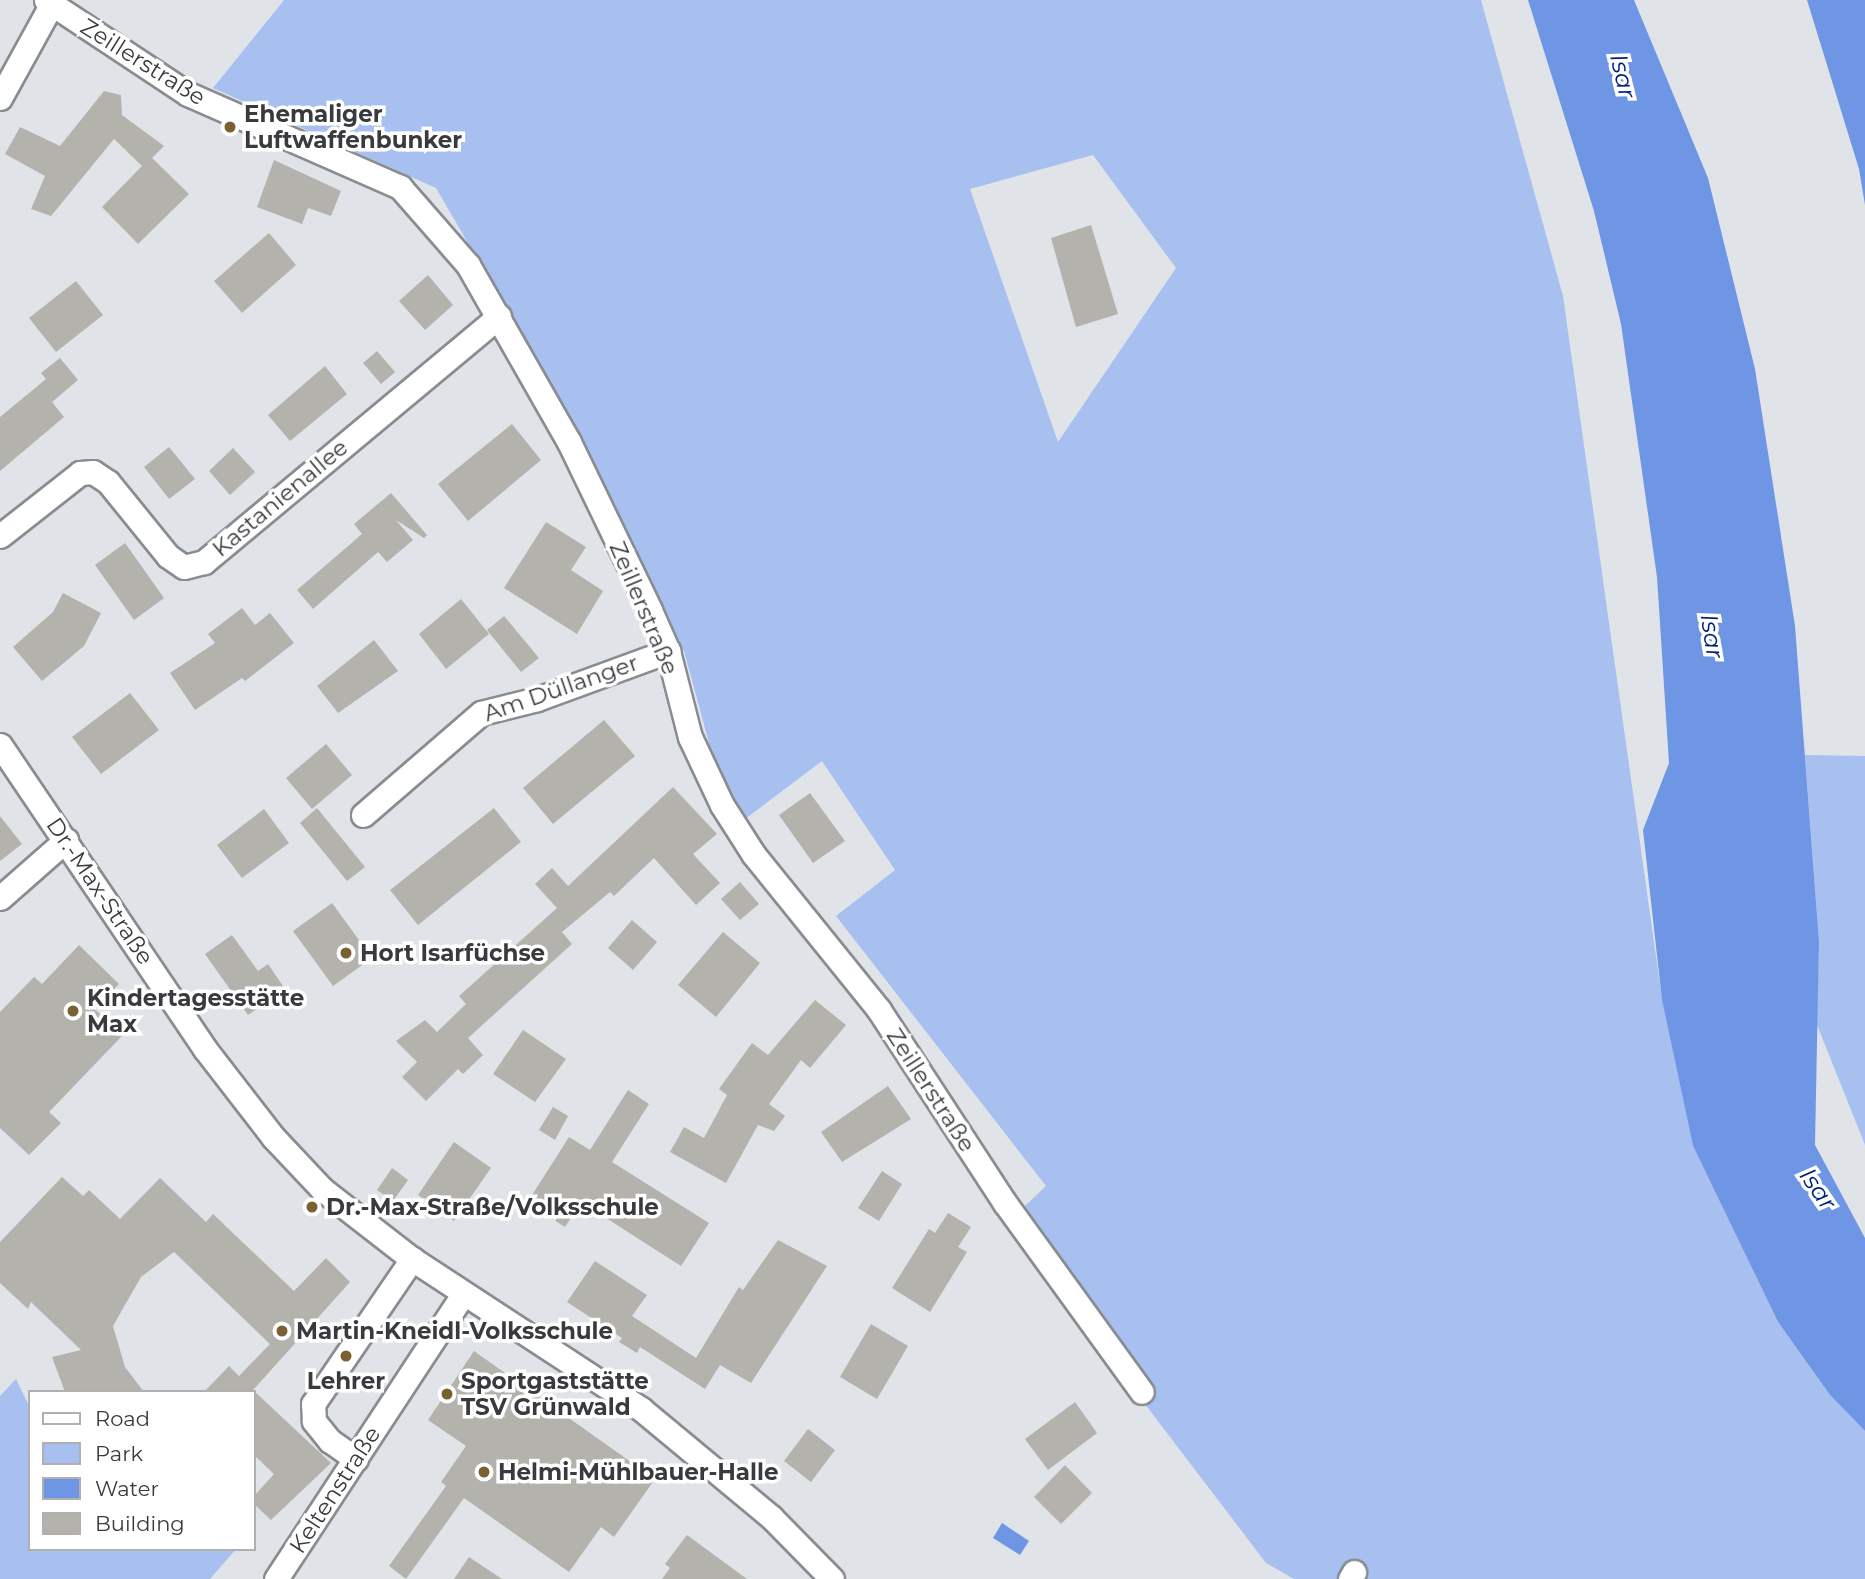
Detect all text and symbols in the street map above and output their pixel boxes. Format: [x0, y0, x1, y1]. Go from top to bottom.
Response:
street label: Zeillerstraße [76, 13, 210, 111]
water label: Isar [1604, 51, 1642, 101]
place label: Ehemaliger Luftwaffenbunker [244, 100, 462, 154]
marker: Ehemaliger Luftwaffenbunker [222, 119, 238, 135]
street label: Kastanienallee [207, 433, 353, 563]
street label: Zeillerstraße [604, 537, 684, 679]
water label: Isar [1694, 612, 1730, 660]
street label: Am Düllanger [480, 649, 642, 727]
street label: Dr.-Max-Straße [41, 812, 159, 970]
place label: Hort Isarfüchse [360, 939, 545, 967]
marker: Hort Isarfüchse [338, 945, 354, 961]
place label: Kindertagesstätte Max [87, 984, 304, 1038]
marker: Kindertagesstätte Max [65, 1003, 81, 1019]
street label: Zeillerstraße [881, 1023, 981, 1157]
water label: Isar [1793, 1162, 1843, 1216]
place label: Dr.-Max-Straße/Volksschule [326, 1193, 659, 1221]
marker: Dr.-Max-Straße/Volksschule [304, 1199, 320, 1215]
place label: Martin-Kneidl-Volksschule [296, 1317, 613, 1345]
marker: Martin-Kneidl-Volksschule [274, 1323, 290, 1339]
marker: Lehrer [338, 1348, 354, 1364]
place label: Lehrer [307, 1367, 385, 1395]
place label: Sportgaststätte TSV Grünwald [461, 1367, 649, 1421]
marker: Sportgaststätte TSV Grünwald [439, 1386, 455, 1402]
legend [28, 1390, 256, 1551]
text: Road [95, 1406, 150, 1431]
street label: Keltenstraße [284, 1421, 386, 1559]
text: Park [95, 1441, 143, 1466]
place label: Helmi-Mühlbauer-Halle [498, 1458, 778, 1486]
marker: Helmi-Mühlbauer-Halle [476, 1464, 492, 1480]
text: Water [95, 1476, 159, 1501]
text: Building [95, 1511, 185, 1536]

